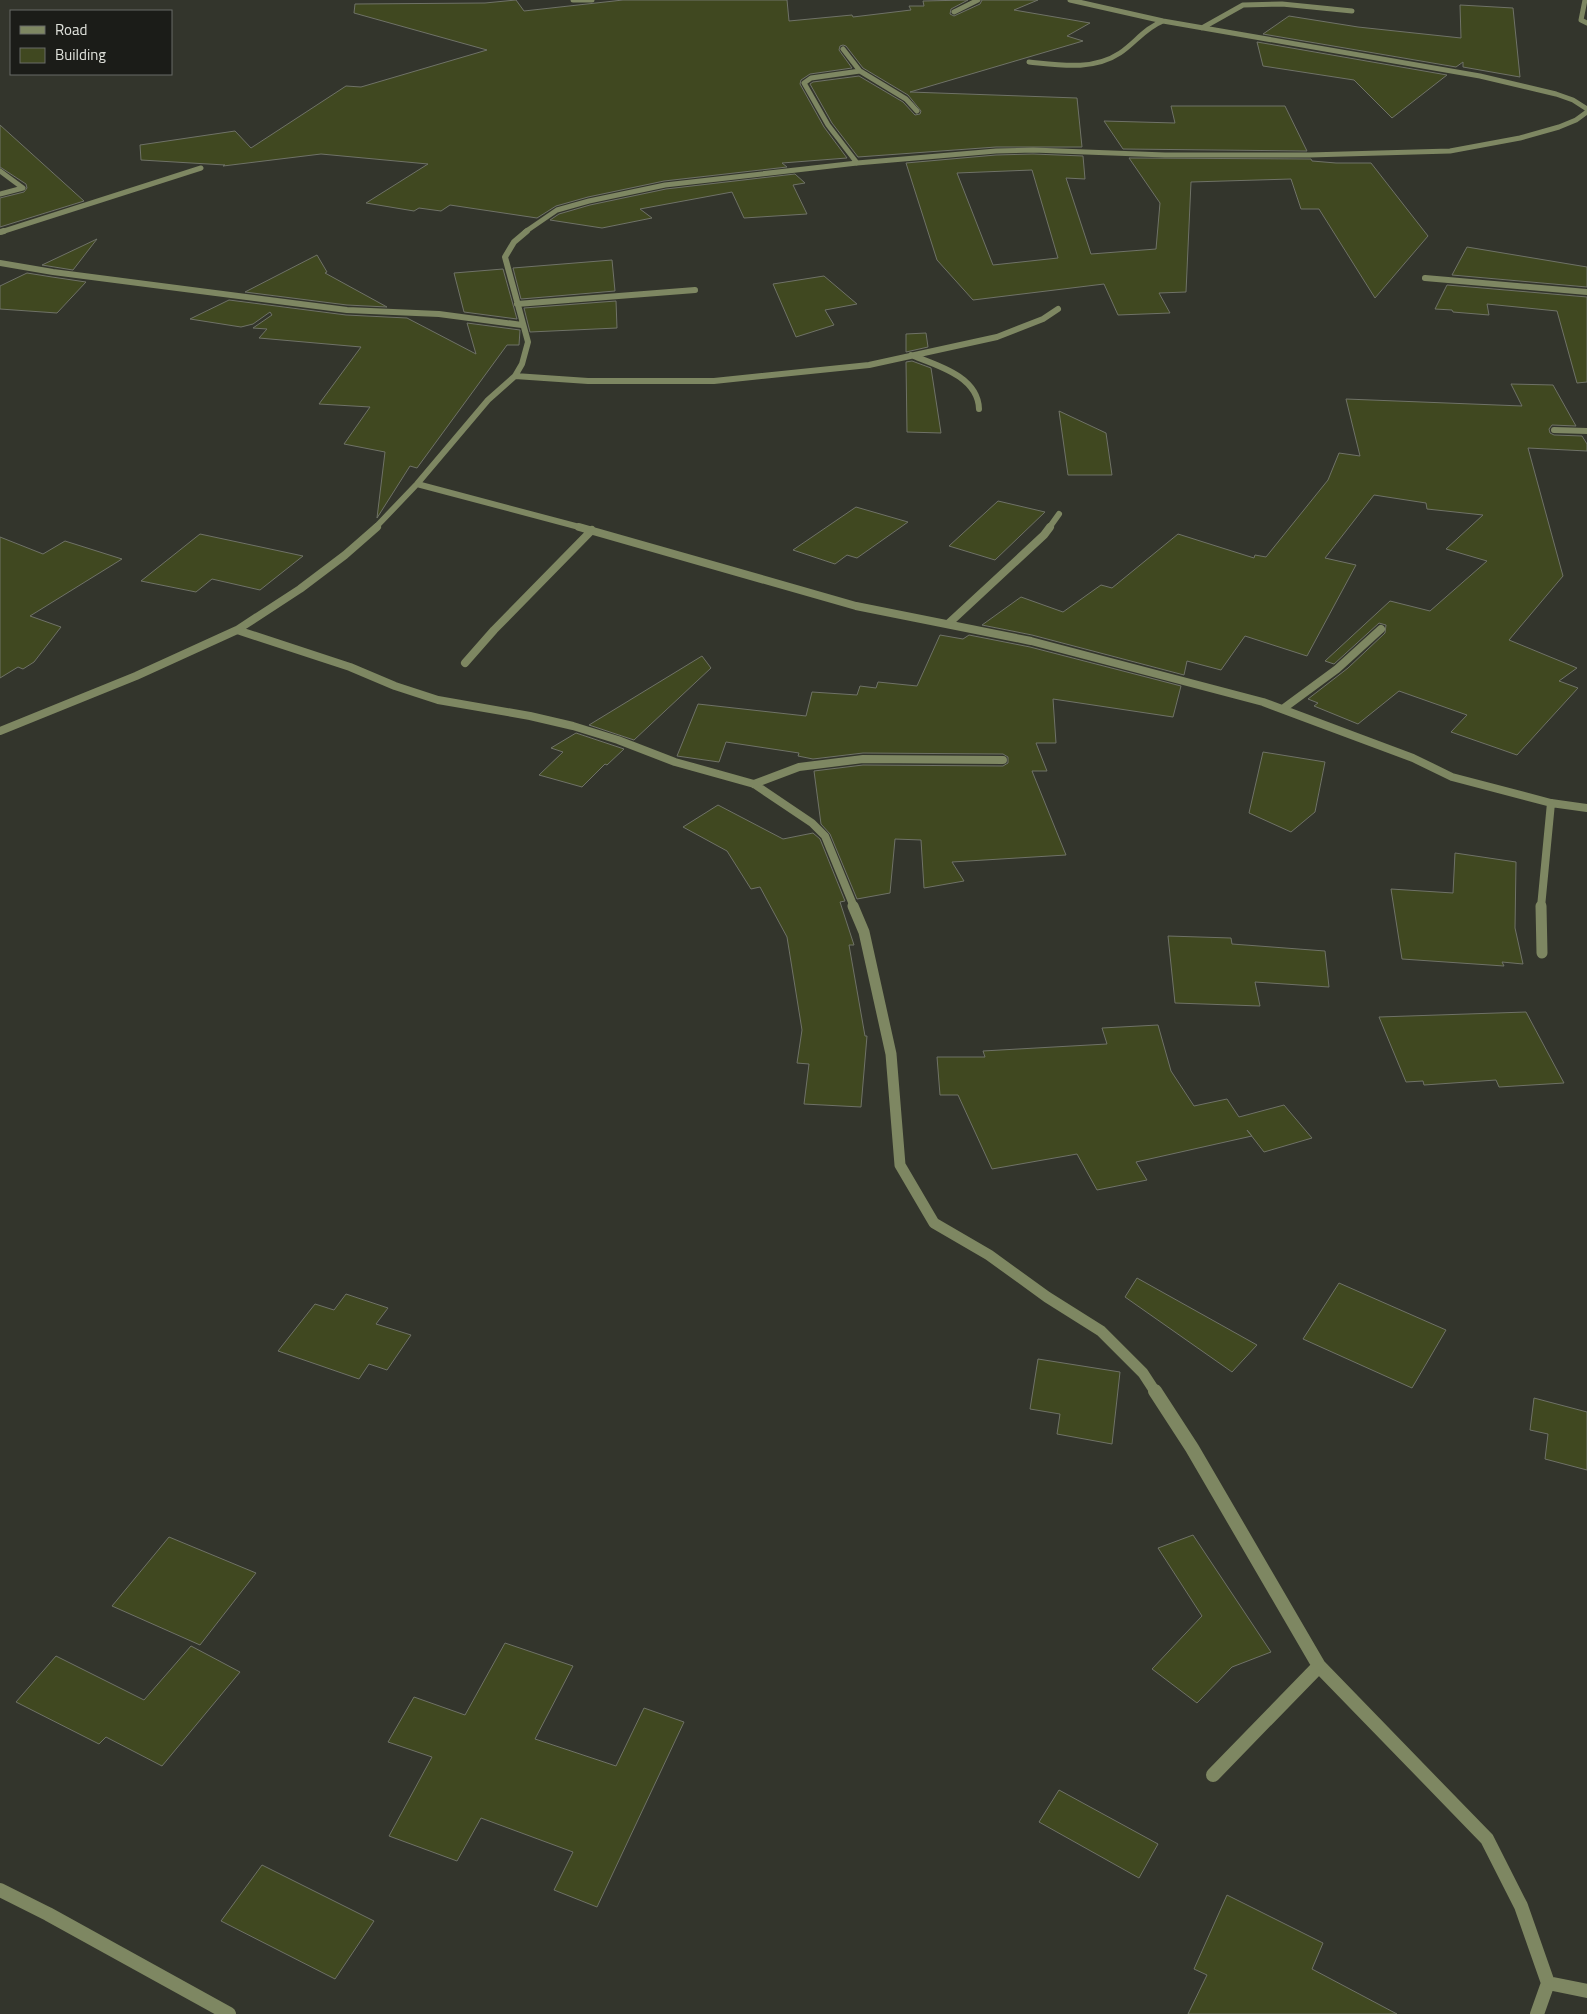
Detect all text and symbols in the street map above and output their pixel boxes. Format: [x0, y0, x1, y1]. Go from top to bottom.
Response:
legend [10, 10, 172, 75]
text: Road [55, 18, 87, 41]
text: Building [55, 43, 106, 66]

